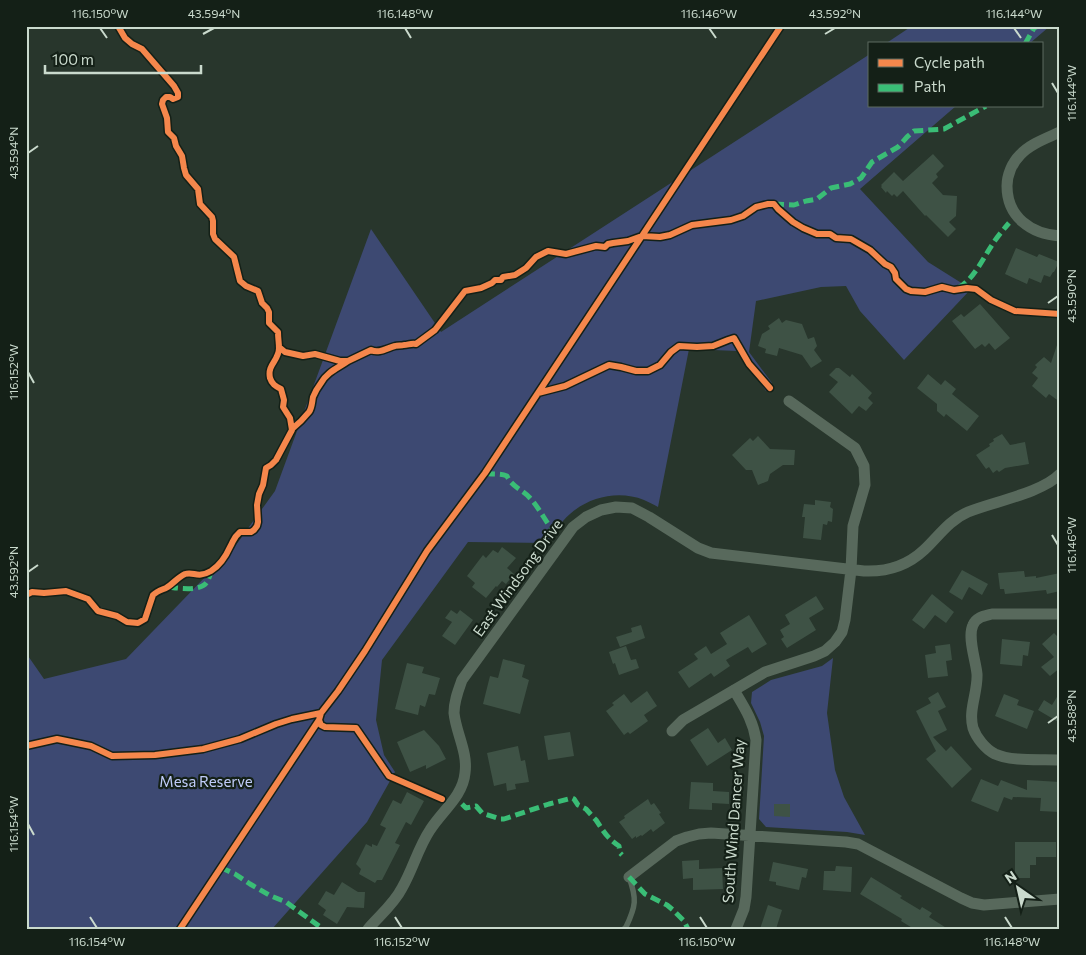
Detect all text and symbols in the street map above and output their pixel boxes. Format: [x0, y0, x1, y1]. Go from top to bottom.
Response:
text: 116.150°W [72, 6, 128, 20]
text: 43.594°N [188, 6, 240, 20]
text: 116.148°W [377, 6, 433, 20]
text: 116.146°W [681, 6, 737, 20]
text: 43.592°N [809, 6, 861, 20]
text: 116.144°W [986, 6, 1042, 20]
scale bar [45, 42, 201, 74]
legend [868, 42, 1044, 108]
text: 100 m [52, 50, 94, 68]
text: Cycle path [914, 53, 985, 71]
text: 116.144°W [1064, 65, 1078, 121]
text: Path [914, 77, 946, 95]
text: 43.594°N [6, 127, 20, 179]
text: 43.590°N [1064, 269, 1078, 323]
text: 116.152°W [6, 344, 20, 400]
street label: East Windsong Drive [469, 515, 566, 640]
text: 116.146°W [1064, 517, 1078, 573]
text: 43.592°N [6, 546, 20, 598]
text: 43.588°N [1064, 690, 1078, 742]
street label: South Wind Dancer Way [718, 738, 748, 904]
park label: Mesa Reserve [159, 772, 253, 790]
text: 116.154°W [6, 796, 20, 852]
north arrow [994, 862, 1044, 912]
text: N [1001, 867, 1020, 887]
text: 116.154°W [69, 934, 125, 948]
text: 116.152°W [374, 934, 430, 948]
text: 116.150°W [679, 934, 735, 948]
text: 116.148°W [984, 934, 1040, 948]

